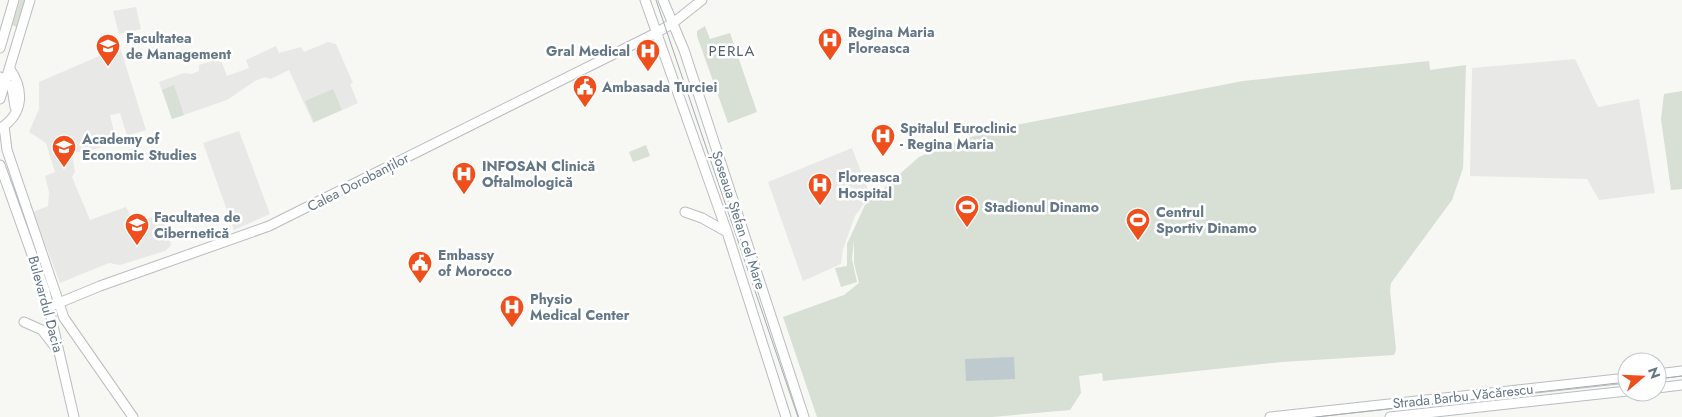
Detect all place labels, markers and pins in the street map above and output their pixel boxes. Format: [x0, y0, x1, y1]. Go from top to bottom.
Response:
place label: Regina Maria Floreasca [848, 22, 934, 58]
hospital icon: Regina Maria Floreasca [817, 27, 843, 61]
place label: Facultatea de Management [126, 28, 232, 64]
school or university icon: Facultatea de Management [95, 33, 121, 67]
hospital icon: Gral Medical [635, 38, 661, 72]
place label: Gral Medical [546, 41, 630, 61]
public building icon: Ambasada Turciei [572, 74, 598, 108]
place label: Ambasada Turciei [601, 77, 717, 97]
place label: Spitalul Euroclinic - Regina Maria [900, 118, 1017, 154]
hospital icon: Spitalul Euroclinic - Regina Maria [870, 123, 896, 157]
place label: Academy of Economic Studies [81, 129, 197, 165]
school or university icon: Academy of Economic Studies [51, 134, 77, 168]
place label: INFOSAN Clinică Oftalmologică [482, 156, 595, 192]
hospital icon: INFOSAN Clinică Oftalmologică [451, 161, 477, 195]
place label: Floreasca Hospital [838, 167, 900, 203]
hospital icon: Floreasca Hospital [807, 172, 833, 206]
sports icon: Stadionul Dinamo [954, 194, 980, 228]
place label: Stadionul Dinamo [984, 197, 1099, 217]
place label: Centrul Sportiv Dinamo [1156, 202, 1257, 238]
place label: Facultatea de Cibernetică [154, 207, 241, 243]
sports icon: Centrul Sportiv Dinamo [1125, 207, 1151, 241]
school or university icon: Facultatea de Cibernetică [124, 212, 150, 246]
place label: Embassy of Morocco [438, 245, 512, 281]
public building icon: Embassy of Morocco [407, 250, 433, 284]
place label: Physio Medical Center [530, 289, 630, 325]
hospital icon: Physio Medical Center [499, 294, 525, 328]

